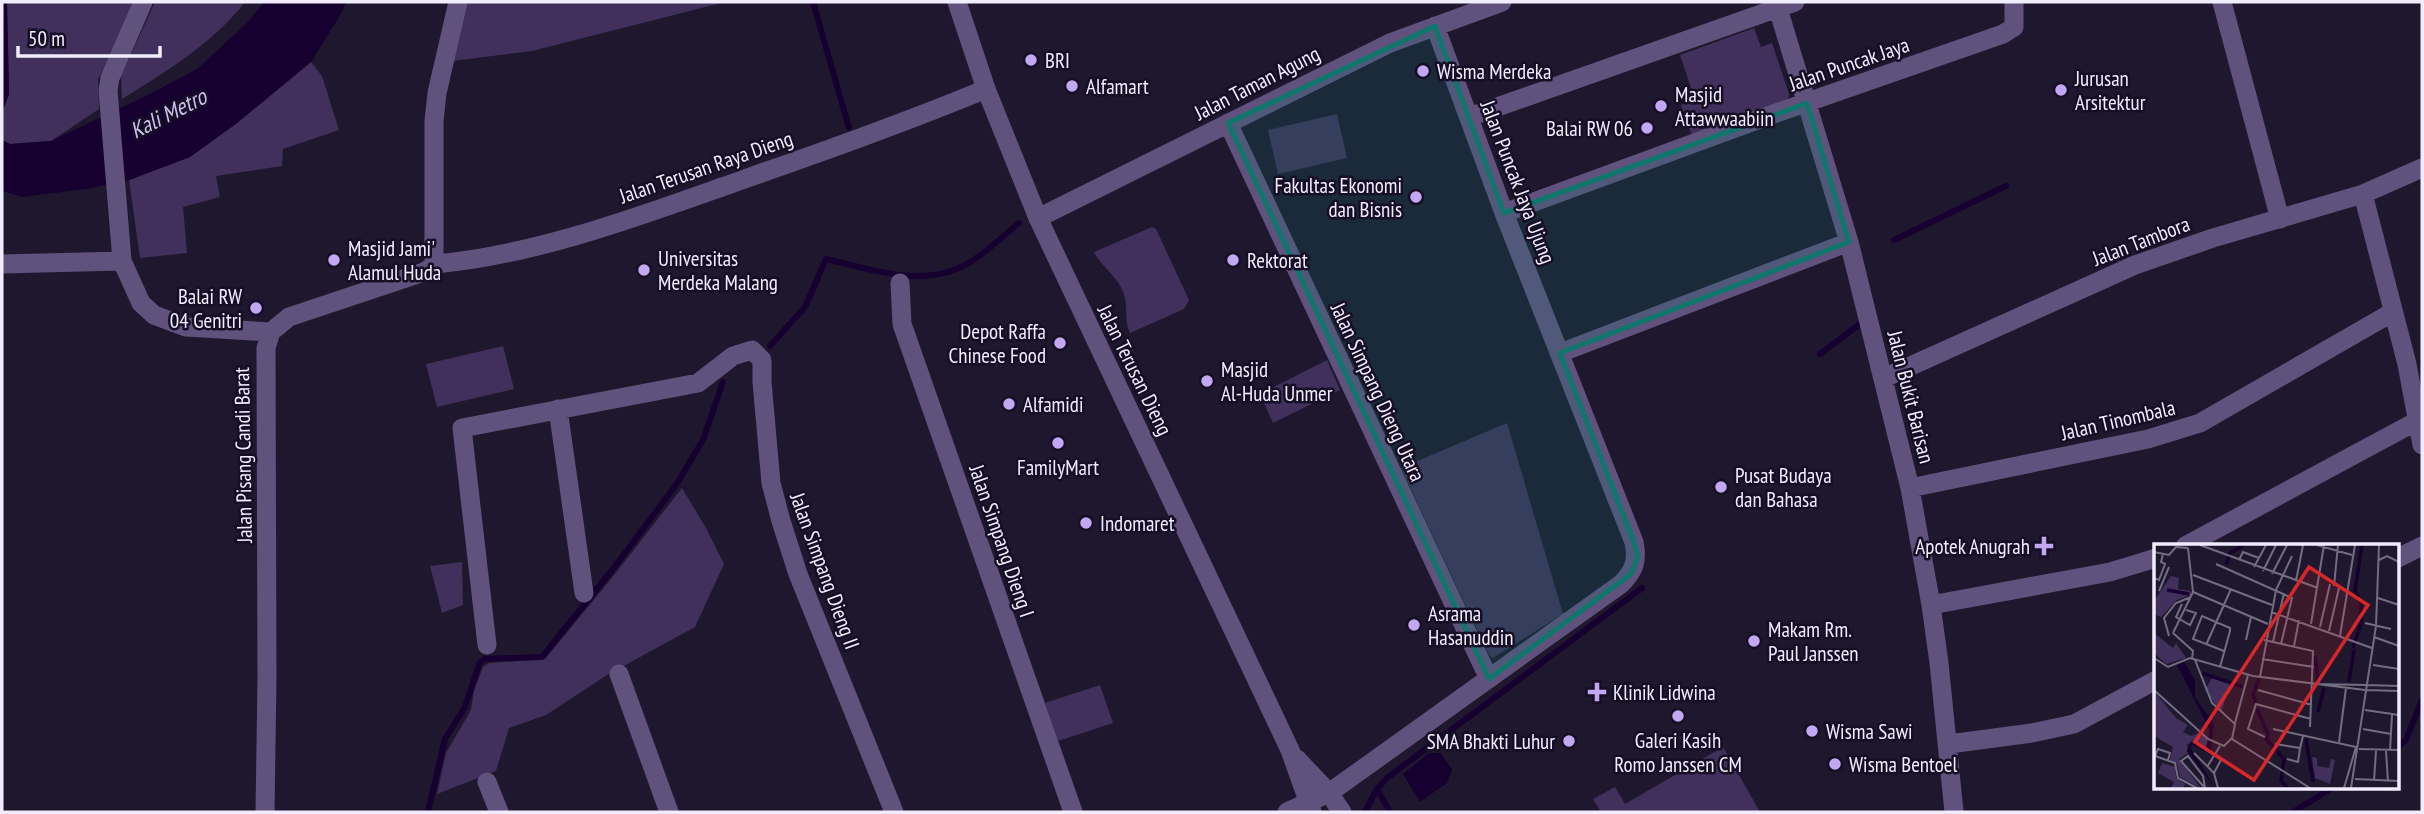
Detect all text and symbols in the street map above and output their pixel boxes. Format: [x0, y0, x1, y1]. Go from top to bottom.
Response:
scale bar [18, 14, 159, 58]
text: 50 m [28, 25, 65, 52]
street label: Jalan Puncak Jaya [1784, 31, 1913, 98]
street label: Jalan Taman Agung [1189, 40, 1324, 127]
place label: BRI [1045, 47, 1070, 74]
marker: BRI [1023, 52, 1039, 68]
place label: Wisma Merdeka [1437, 58, 1551, 85]
marker: Wisma Merdeka [1415, 63, 1431, 79]
place label: Jurusan Arsitektur [2074, 65, 2146, 116]
place label: Alfamart [1086, 73, 1149, 100]
marker: Alfamart [1064, 78, 1080, 94]
water label: Kali Metro [125, 81, 213, 145]
place label: Masjid Attawwaabiin [1675, 81, 1774, 132]
marker: Jurusan Arsitektur [2053, 82, 2069, 98]
street label: Jalan Puncak Jaya Ujung [1474, 96, 1562, 267]
marker: Masjid Attawwaabiin [1653, 98, 1669, 114]
place label: Balai RW 06 [1546, 115, 1633, 142]
marker: Balai RW 06 [1639, 120, 1655, 136]
street label: Jalan Terusan Raya Dieng [615, 125, 796, 210]
place label: Fakultas Ekonomi dan Bisnis [1275, 172, 1402, 223]
marker: Fakultas Ekonomi dan Bisnis [1408, 189, 1424, 205]
street label: Jalan Tambora [2088, 210, 2193, 272]
place label: Masjid Jami' Alamul Huda [348, 235, 441, 286]
place label: Universitas Merdeka Malang [658, 245, 778, 296]
place label: Rektorat [1247, 247, 1308, 274]
marker: Masjid Jami' Alamul Huda [326, 252, 342, 268]
marker: Rektorat [1225, 252, 1241, 268]
marker: Universitas Merdeka Malang [636, 262, 652, 278]
place label: Balai RW 04 Genitri [170, 283, 242, 334]
street label: Jalan Simpang Dieng Utara [1324, 297, 1431, 486]
street label: Jalan Terusan Dieng [1091, 299, 1178, 440]
marker: Balai RW 04 Genitri [248, 300, 264, 316]
place label: Depot Raffa Chinese Food [949, 318, 1046, 369]
street label: Jalan Bukit Barisan [1881, 327, 1941, 466]
marker: Depot Raffa Chinese Food [1052, 335, 1068, 351]
place label: Masjid Al-Huda Unmer [1221, 356, 1333, 407]
street label: Jalan Pisang Candi Barat [228, 367, 258, 544]
marker: Masjid Al-Huda Unmer [1199, 373, 1215, 389]
place label: Alfamidi [1023, 391, 1084, 418]
street label: Jalan Tinombala [2057, 394, 2178, 446]
marker: Alfamidi [1001, 396, 1017, 412]
marker: FamilyMart [1050, 435, 1066, 451]
place label: FamilyMart [1017, 454, 1099, 481]
street label: Jalan Simpang Dieng I [963, 460, 1041, 621]
place label: Pusat Budaya dan Bahasa [1735, 462, 1832, 513]
marker: Pusat Budaya dan Bahasa [1713, 479, 1729, 495]
street label: Jalan Simpang Dieng II [784, 488, 866, 653]
place label: Indomaret [1100, 510, 1175, 537]
marker: Indomaret [1078, 515, 1094, 531]
place label: Apotek Anugrah [1915, 533, 2030, 560]
marker: Apotek Anugrah [2036, 538, 2052, 554]
inset map [2154, 544, 2400, 790]
place label: Asrama Hasanuddin [1428, 600, 1513, 651]
place label: Makam Rm. Paul Janssen [1768, 616, 1859, 667]
marker: Asrama Hasanuddin [1406, 617, 1422, 633]
marker: Makam Rm. Paul Janssen [1746, 633, 1762, 649]
place label: Klinik Lidwina [1613, 679, 1716, 706]
marker: Klinik Lidwina [1587, 682, 1607, 702]
marker: Galeri Kasih Romo Janssen CM [1670, 708, 1686, 724]
place label: Wisma Sawi [1826, 718, 1913, 745]
marker: Wisma Sawi [1804, 723, 1820, 739]
place label: Galeri Kasih Romo Janssen CM [1614, 727, 1742, 778]
place label: SMA Bhakti Luhur [1427, 728, 1555, 755]
marker: SMA Bhakti Luhur [1561, 733, 1577, 749]
place label: Wisma Bentoel [1849, 751, 1957, 778]
marker: Wisma Bentoel [1827, 756, 1843, 772]

